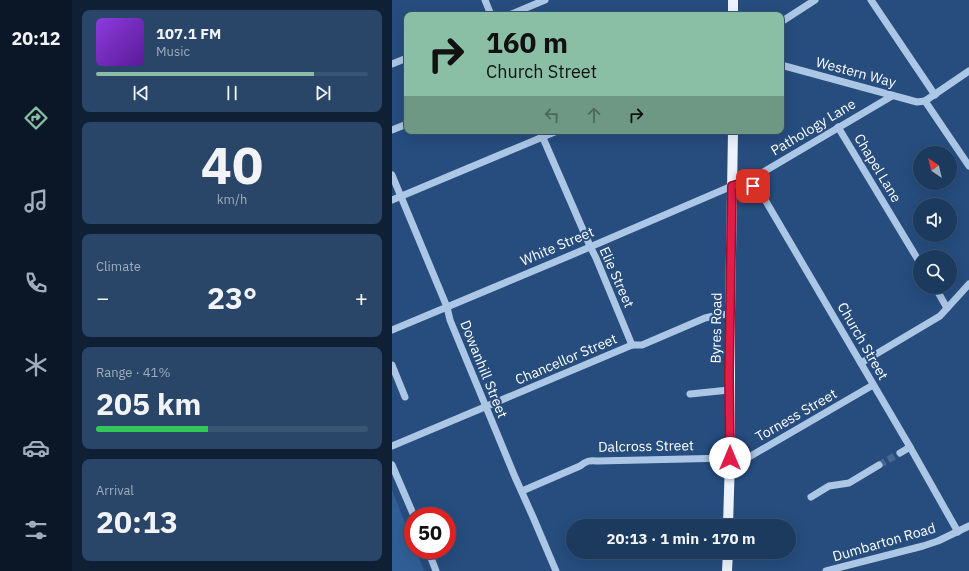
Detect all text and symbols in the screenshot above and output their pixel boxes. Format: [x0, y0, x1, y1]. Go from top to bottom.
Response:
text: 107.1 FM [156, 24, 221, 43]
text: 160 m [486, 24, 568, 61]
text: 20:12 [11, 27, 61, 50]
icon: right [420, 28, 472, 80]
text: Music [156, 43, 190, 60]
street label: Western Way [814, 53, 898, 91]
text: Church Street [486, 60, 597, 83]
icon: previous [130, 82, 152, 104]
icon: pause [221, 82, 243, 104]
icon: next [312, 82, 334, 104]
street label: Pathology Lane [767, 94, 859, 159]
icon: directions [22, 104, 50, 132]
icon: left [541, 104, 563, 126]
icon: ahead [583, 104, 605, 126]
icon: right [625, 104, 647, 126]
street label: Chapel Lane [850, 130, 906, 206]
text: 40 [201, 131, 263, 198]
north arrow [913, 146, 957, 190]
map controls [913, 146, 957, 294]
pin [736, 169, 770, 203]
icon: arrive [742, 175, 764, 197]
icon: music [22, 187, 50, 215]
text: km/h [217, 191, 247, 208]
button: sound [913, 198, 957, 242]
street label: White Street [517, 222, 597, 270]
street label: Elie Street [596, 244, 638, 310]
button: search [913, 250, 957, 294]
text: Climate [96, 258, 141, 275]
icon: phone [22, 269, 50, 297]
text: 23° [207, 278, 257, 317]
text: − [96, 283, 109, 312]
text: + [355, 283, 368, 312]
street label: Byres Road [706, 292, 726, 364]
street label: Church Street [834, 299, 892, 383]
street label: Dowanhill Street [456, 317, 512, 421]
street label: Chancellor Street [512, 329, 620, 389]
icon: climate [22, 351, 50, 379]
text: Range · 41% [96, 364, 170, 381]
text: 205 km [96, 384, 201, 423]
street label: Torness Street [752, 384, 840, 446]
icon: car [22, 434, 50, 462]
street label: Dalcross Street [598, 436, 694, 456]
position arrow [709, 437, 751, 479]
text: Arrival [96, 482, 134, 499]
text: 20:13 [96, 502, 178, 541]
speed limit sign: 50 [404, 507, 456, 559]
icon: filters [22, 516, 50, 544]
street label: Dumbarton Road [830, 519, 938, 565]
text: 20:13 · 1 min · 170 m [607, 529, 755, 548]

